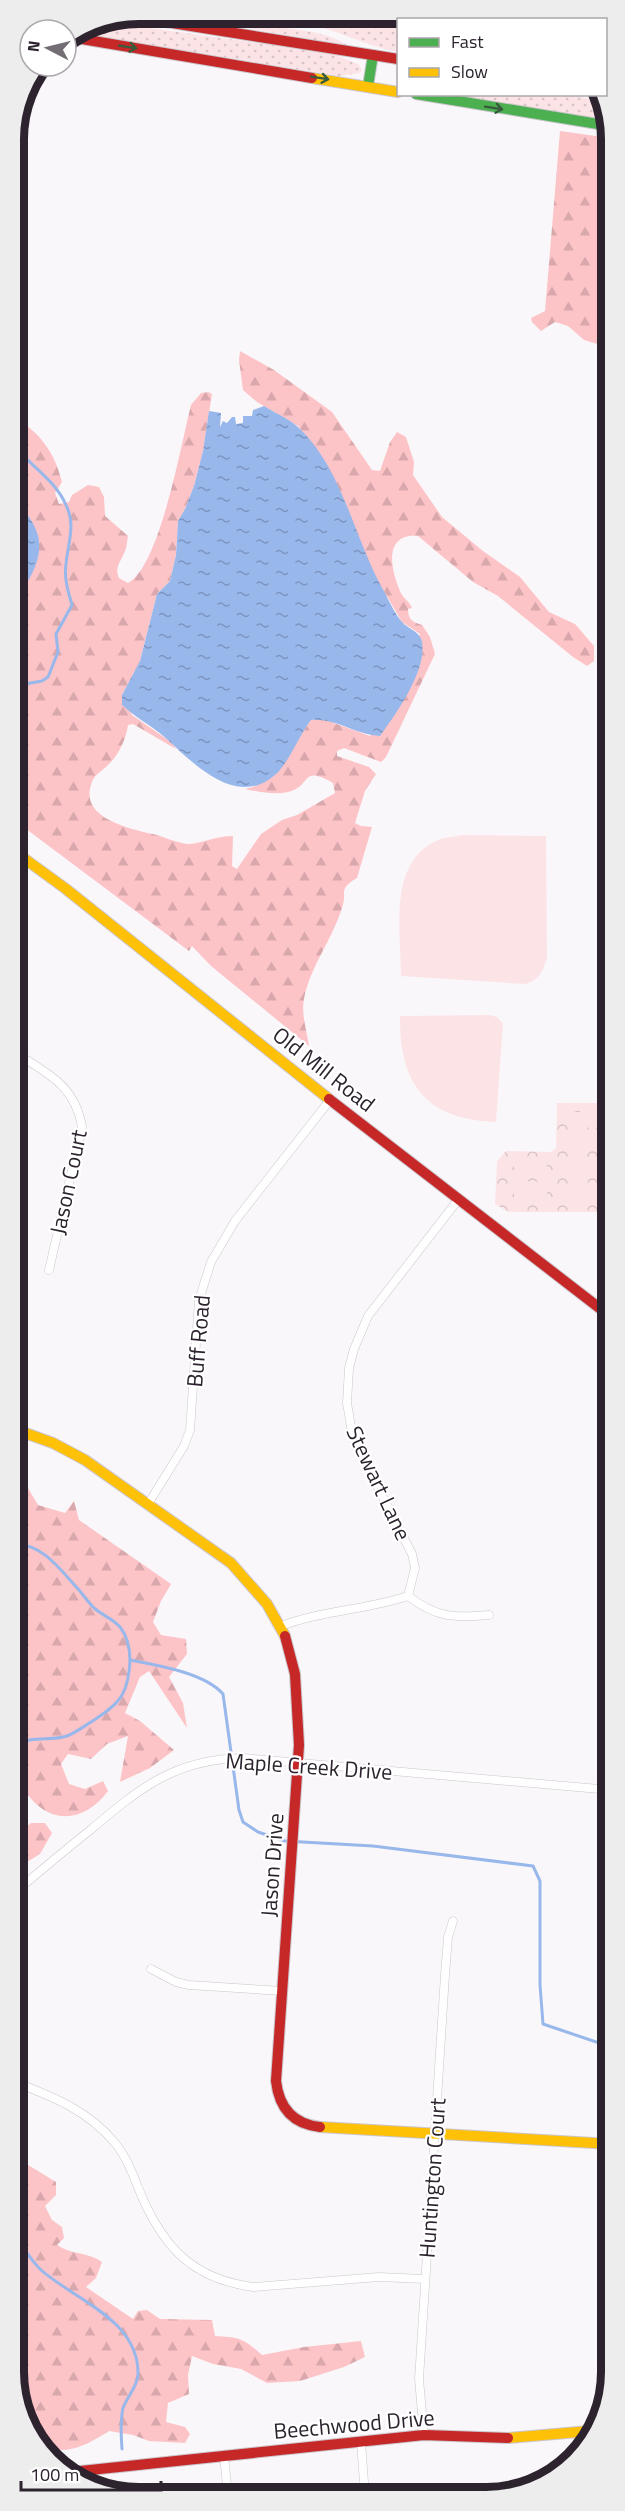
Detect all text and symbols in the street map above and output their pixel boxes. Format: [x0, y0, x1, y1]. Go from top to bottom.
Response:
north arrow [18, 18, 78, 78]
legend [397, 18, 607, 96]
text: Fast [451, 28, 484, 55]
text: N [21, 39, 46, 53]
one-way arrow [117, 41, 137, 52]
text: Slow [451, 58, 488, 85]
one-way arrow [310, 73, 330, 84]
one-way arrow [484, 102, 503, 113]
street label: Old Mill Road [265, 1018, 383, 1120]
street label: Jason Court [40, 1126, 96, 1238]
street label: Buff Road [177, 1294, 219, 1388]
street label: Stewart Lane [338, 1420, 420, 1546]
street label: Maple Creek Drive [224, 1743, 394, 1789]
street label: Jason Drive [251, 1812, 293, 1918]
street label: Huntington Court [409, 2097, 455, 2259]
street label: Beechwood Drive [272, 2400, 436, 2448]
scale bar [21, 2454, 160, 2492]
text: 100 m [30, 2461, 79, 2488]

